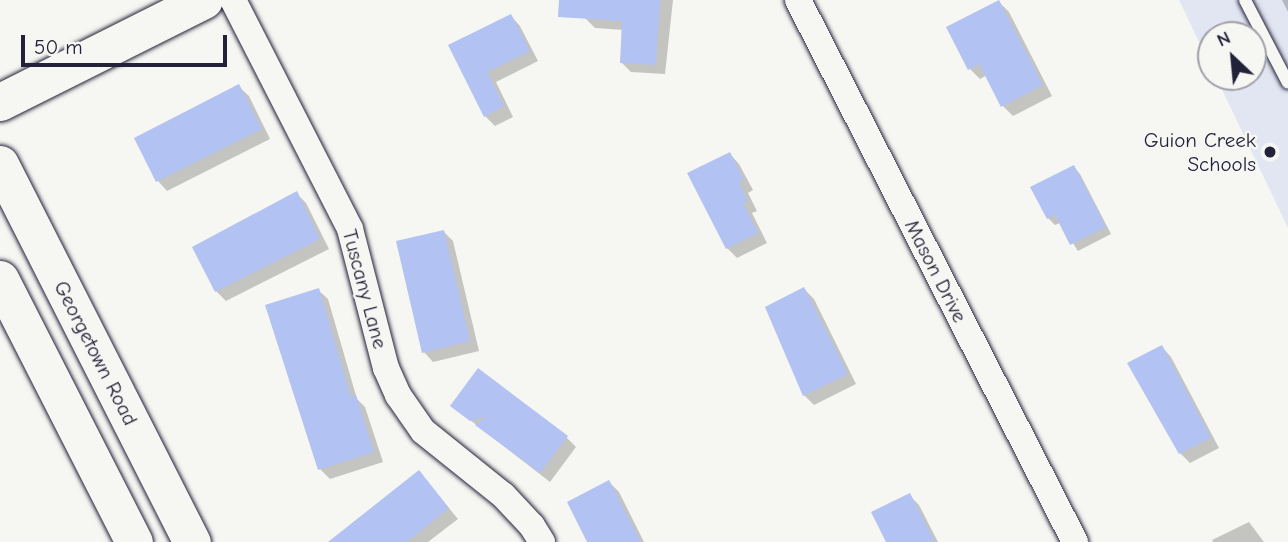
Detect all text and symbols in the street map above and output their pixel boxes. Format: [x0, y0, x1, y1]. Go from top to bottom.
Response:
scale bar [24, 21, 231, 65]
north arrow [1197, 21, 1267, 91]
text: N [1213, 26, 1234, 52]
text: 50 m [34, 35, 83, 59]
place label: Guion Creek Schools [1144, 127, 1256, 177]
marker: Guion Creek Schools [1262, 144, 1278, 160]
street label: Mason Drive [899, 215, 973, 327]
street label: Tuscany Lane [337, 227, 393, 351]
street label: Georgetown Road [49, 276, 143, 430]

